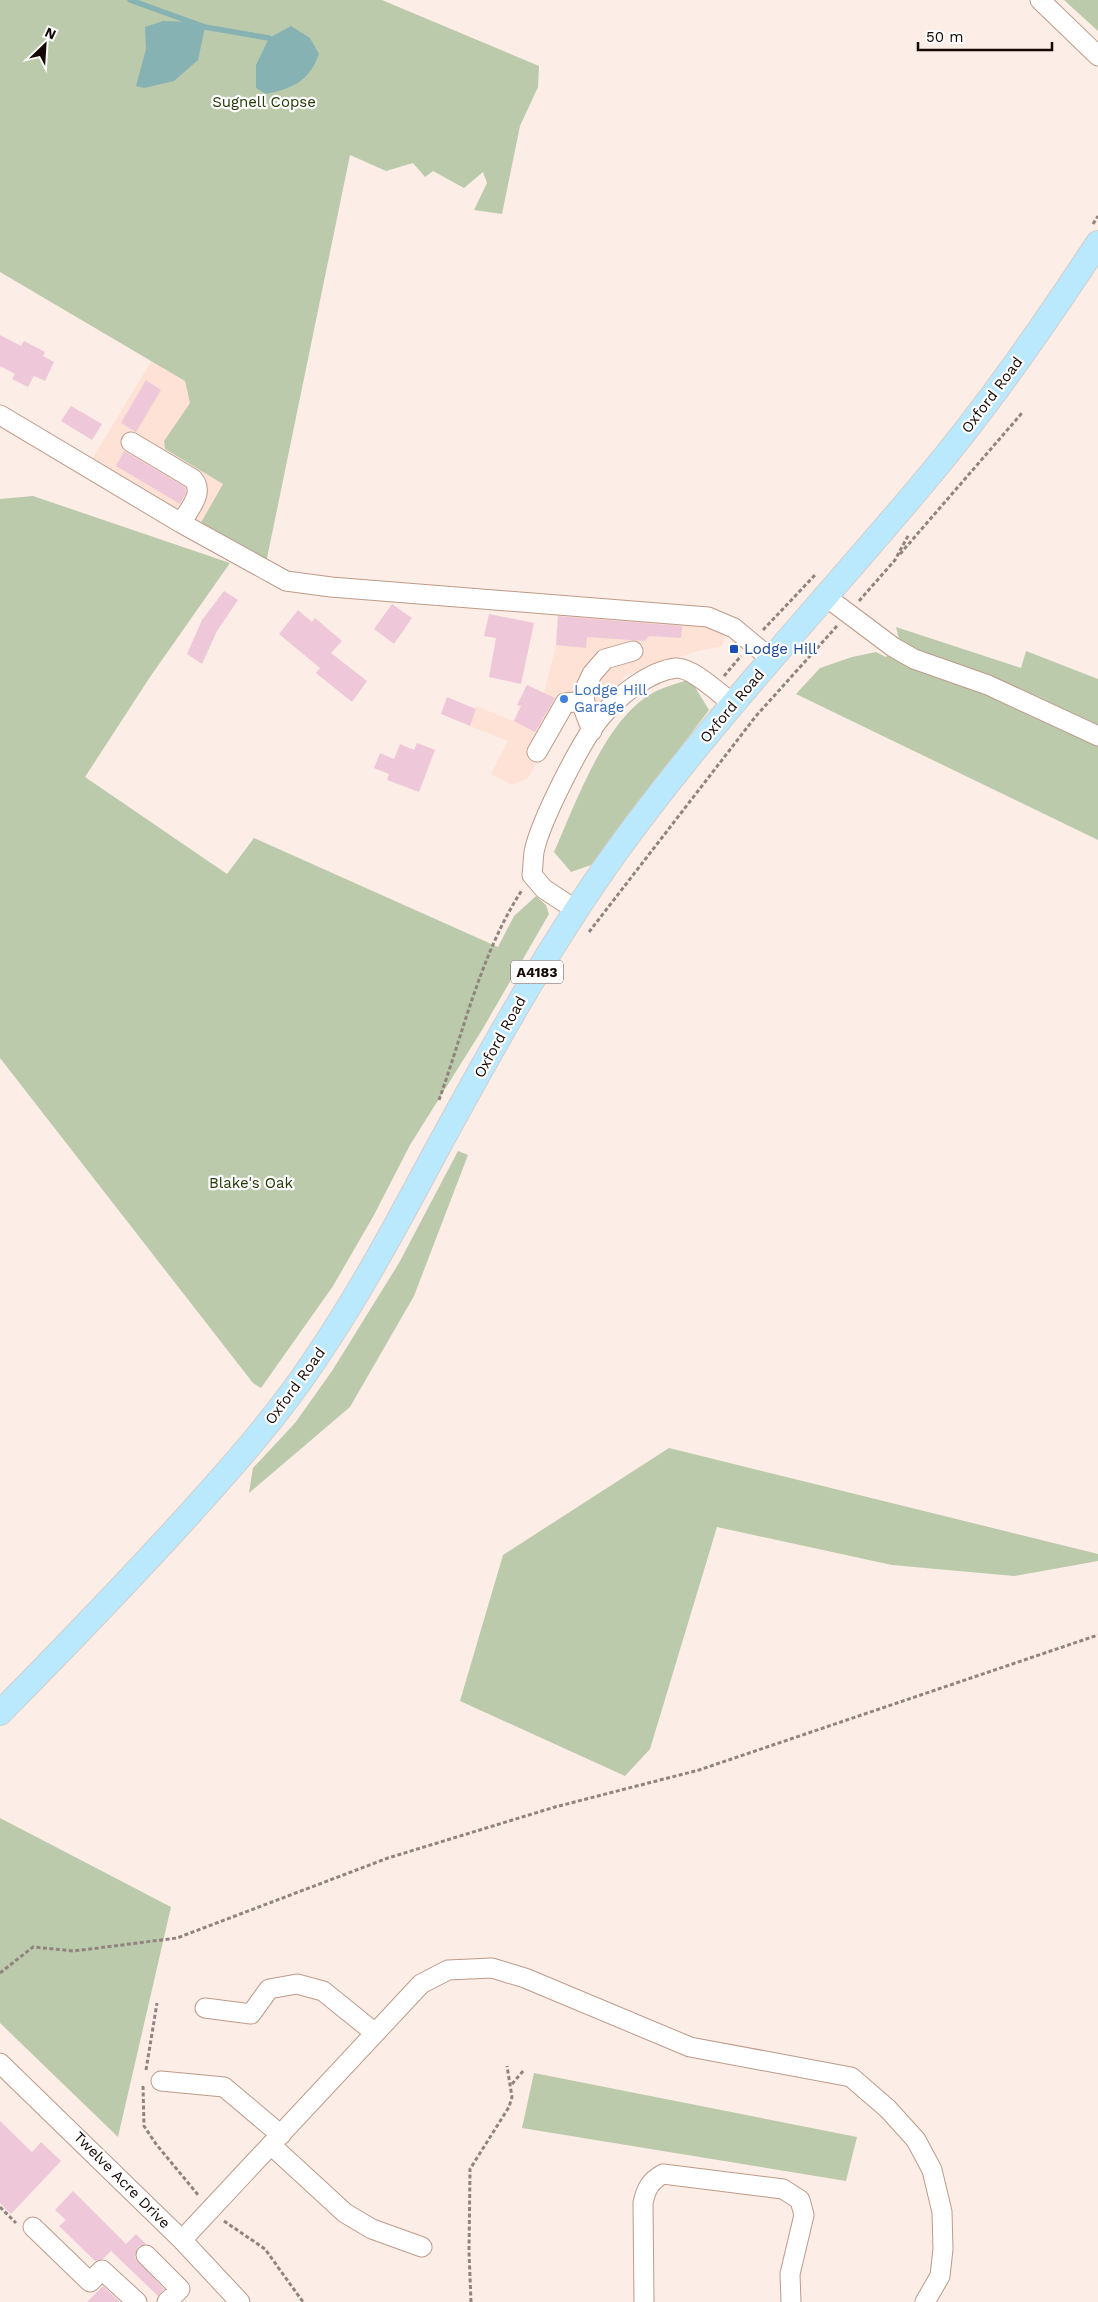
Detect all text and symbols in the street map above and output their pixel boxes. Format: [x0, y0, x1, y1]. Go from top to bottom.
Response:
north arrow [20, 20, 70, 70]
scale bar [918, 20, 1052, 52]
text: N [42, 24, 59, 43]
text: 50 m [926, 28, 963, 46]
park label: Sugnell Copse [212, 93, 316, 111]
street label: Oxford Road [958, 353, 1026, 437]
place label: Lodge Hill [744, 640, 817, 658]
marker: Lodge Hill [728, 643, 740, 655]
street label: Oxford Road [696, 665, 768, 747]
place label: Lodge Hill Garage [574, 681, 647, 716]
marker: Lodge Hill Garage [558, 693, 570, 705]
road number: A4183 [511, 960, 563, 984]
street label: Oxford Road [470, 993, 530, 1081]
park label: Blake's Oak [209, 1174, 294, 1192]
street label: Oxford Road [261, 1344, 329, 1428]
street label: Twelve Acre Drive [70, 2128, 174, 2232]

